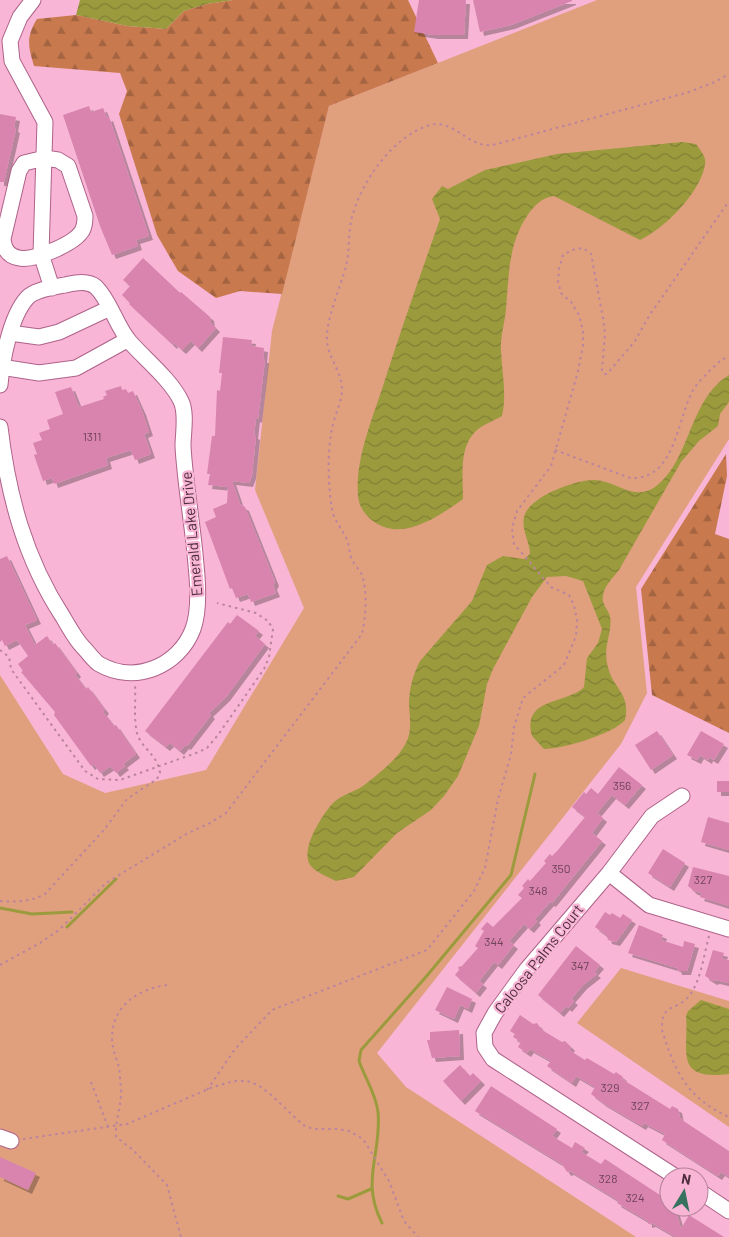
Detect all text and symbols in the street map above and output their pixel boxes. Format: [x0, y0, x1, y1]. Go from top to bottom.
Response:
house number: 1311 [83, 429, 101, 443]
street label: Emerald Lake Drive [177, 471, 205, 597]
house number: 356 [613, 778, 631, 792]
house number: 350 [551, 861, 571, 875]
house number: 327 [694, 872, 712, 886]
house number: 348 [528, 883, 548, 897]
street label: Caloosa Palms Court [490, 900, 586, 1016]
house number: 344 [484, 934, 504, 948]
house number: 347 [571, 958, 589, 972]
house number: 329 [601, 1080, 619, 1094]
house number: 327 [631, 1098, 649, 1112]
north arrow [659, 1167, 709, 1217]
text: N [680, 1170, 692, 1188]
house number: 328 [599, 1171, 617, 1185]
house number: 324 [625, 1190, 645, 1204]

